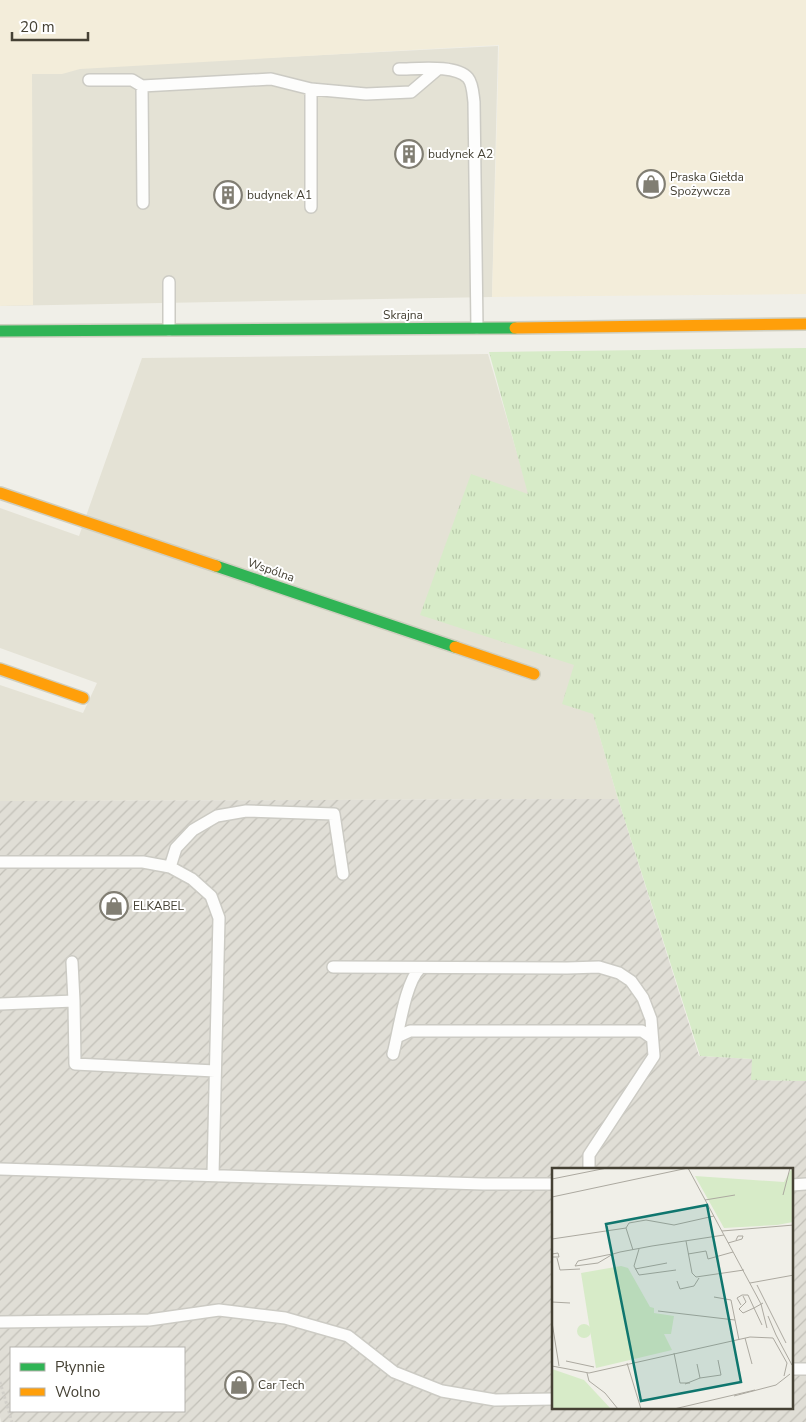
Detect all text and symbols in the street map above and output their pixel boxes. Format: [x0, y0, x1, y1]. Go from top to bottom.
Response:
scale bar [12, 10, 89, 42]
text: 20 m [20, 17, 55, 37]
building icon: budynek A2 [394, 139, 424, 169]
place label: budynek A2 [428, 146, 493, 162]
shop icon: Praska Giełda Spożywcza [636, 169, 666, 199]
place label: Praska Giełda Spożywcza [670, 169, 744, 199]
building icon: budynek A1 [213, 180, 243, 210]
place label: budynek A1 [247, 187, 312, 203]
street label: Skrajna [383, 307, 423, 323]
street label: Wspólna [245, 555, 297, 585]
shop icon: ELKABEL [99, 891, 129, 921]
place label: ELKABEL [133, 898, 185, 914]
inset map [552, 1168, 794, 1410]
legend [10, 1347, 185, 1412]
text: Płynnie [55, 1357, 105, 1377]
shop icon: Car Tech [224, 1370, 254, 1400]
place label: Car Tech [258, 1377, 305, 1393]
text: Wolno [55, 1382, 100, 1402]

